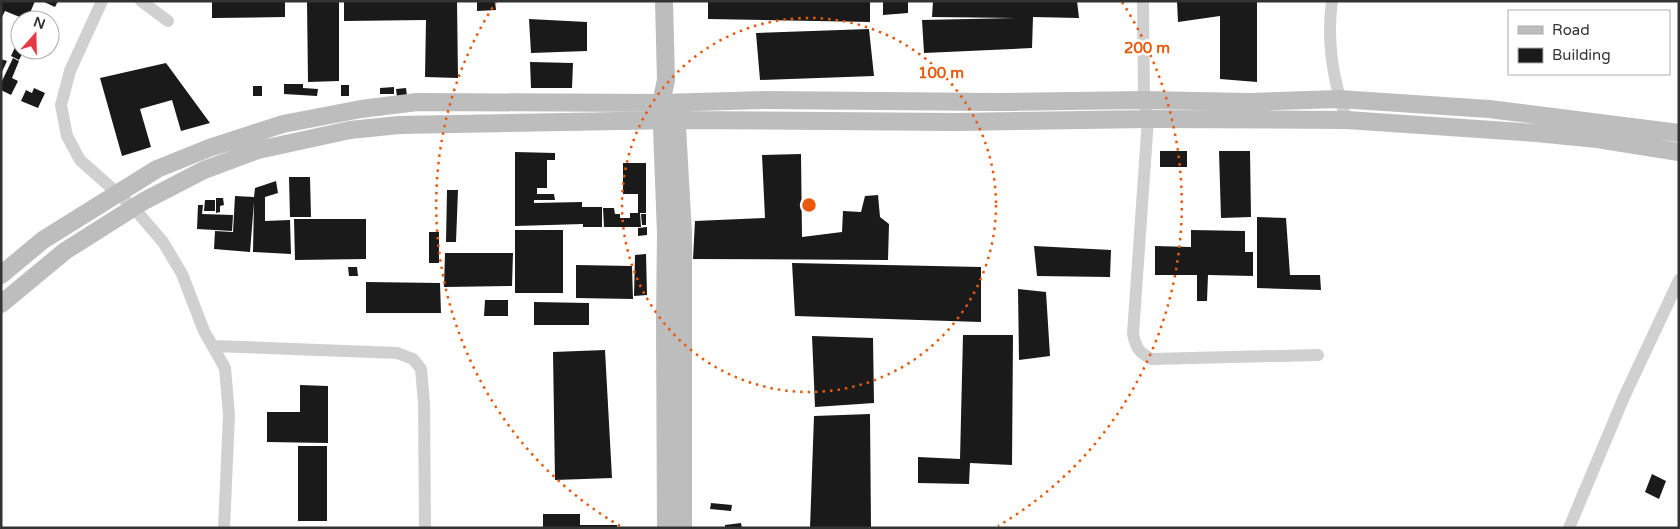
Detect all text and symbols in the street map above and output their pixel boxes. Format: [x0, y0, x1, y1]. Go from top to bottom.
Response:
north arrow [10, 10, 60, 60]
legend [1508, 10, 1670, 75]
text: N [31, 13, 47, 33]
text: Road [1552, 21, 1590, 39]
text: 200 m [1124, 39, 1170, 57]
text: Building [1552, 46, 1611, 64]
text: 100 m [918, 64, 964, 82]
centre of rings [800, 196, 818, 214]

